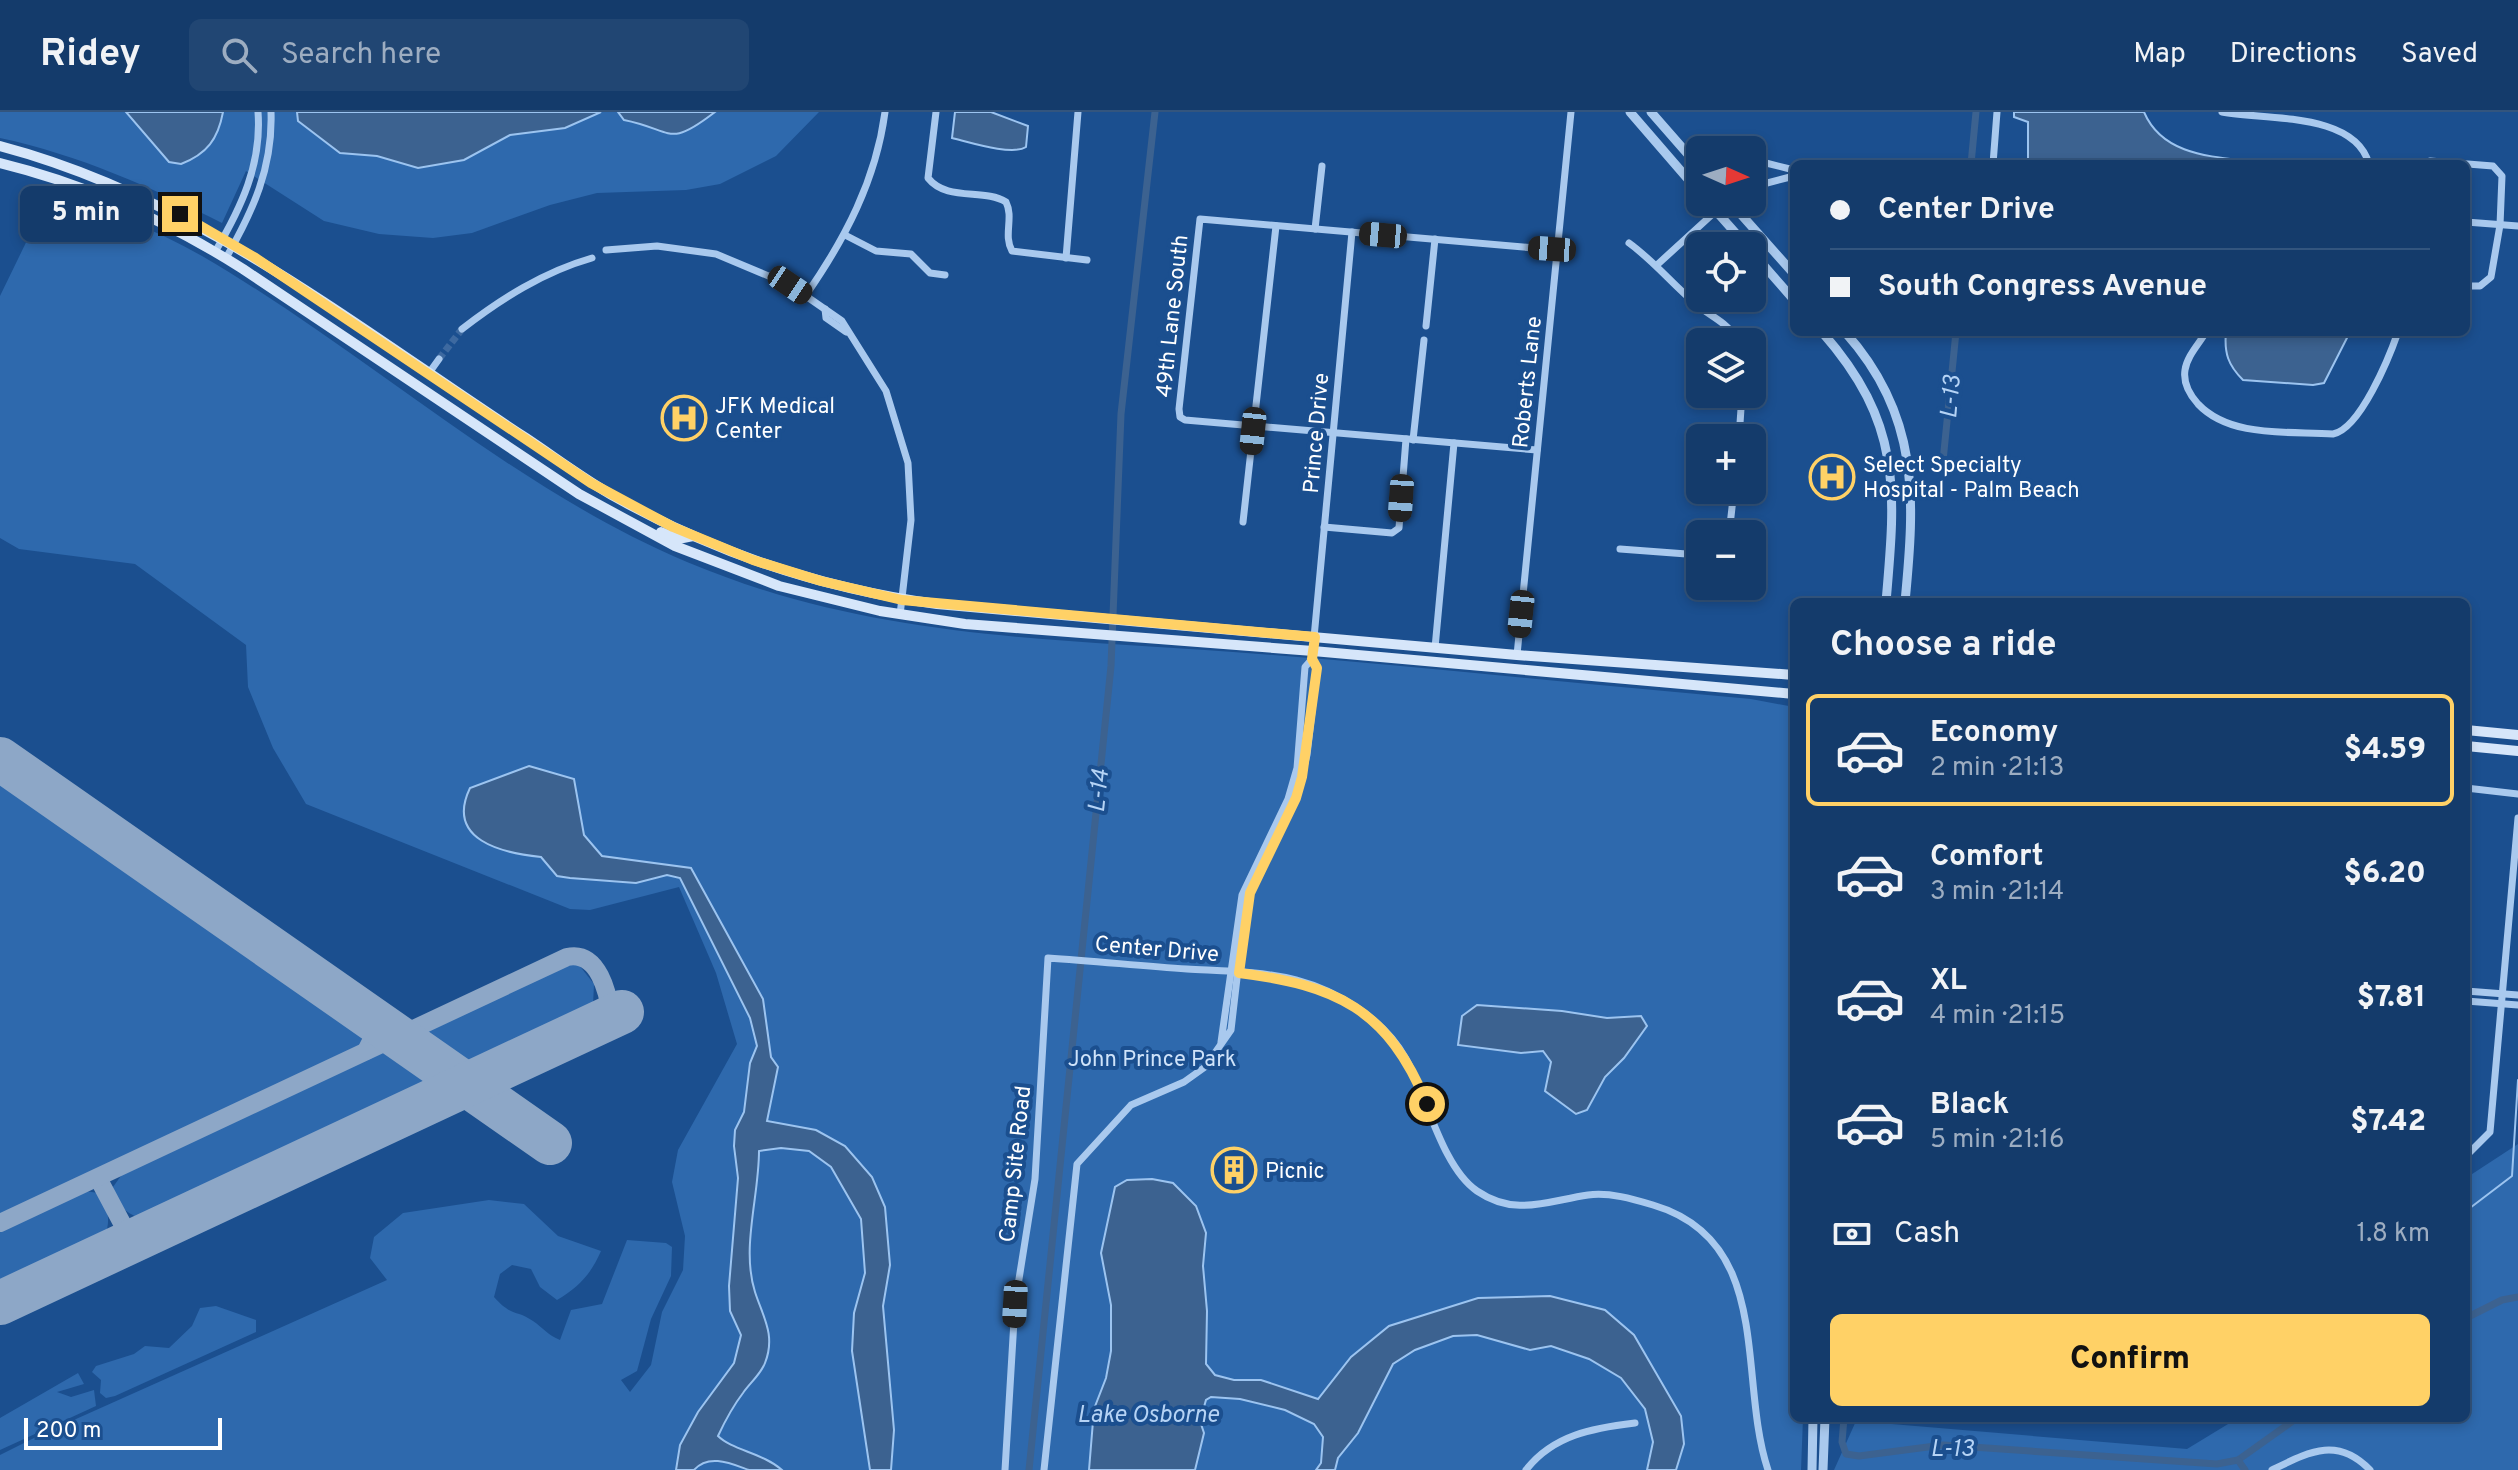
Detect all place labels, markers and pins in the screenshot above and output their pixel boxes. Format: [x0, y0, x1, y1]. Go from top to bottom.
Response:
hospital icon: JFK Medical Center [660, 394, 708, 442]
place label: JFK Medical Center [715, 394, 835, 446]
hospital icon: Select Specialty Hospital - Palm Beach [1808, 453, 1856, 501]
place label: Select Specialty Hospital - Palm Beach [1863, 453, 2080, 505]
building icon: Picnic [1210, 1146, 1258, 1194]
place label: Picnic [1265, 1159, 1324, 1186]

